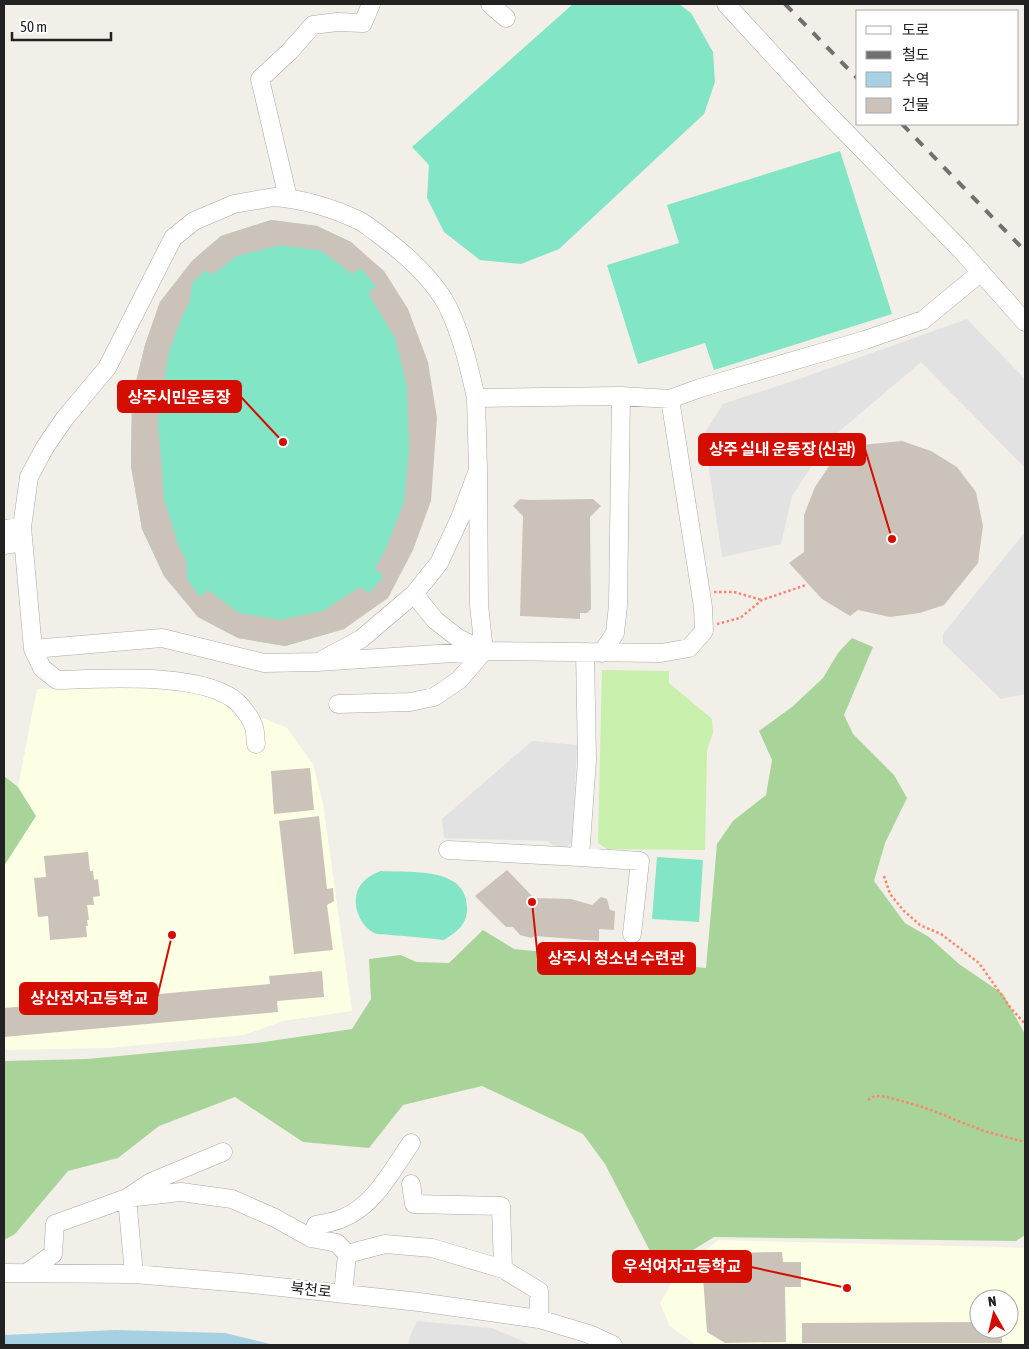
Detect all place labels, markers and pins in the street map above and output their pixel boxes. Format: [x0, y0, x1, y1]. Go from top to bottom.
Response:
callout: 상주시민운동장 [118, 381, 241, 412]
callout: 상주 실내 운동장 (신관) [699, 434, 865, 465]
callout: 상주시 청소년 수련관 [538, 943, 695, 974]
callout: 상산전자고등학교 [20, 983, 157, 1014]
callout: 우석여자고등학교 [613, 1251, 751, 1282]

